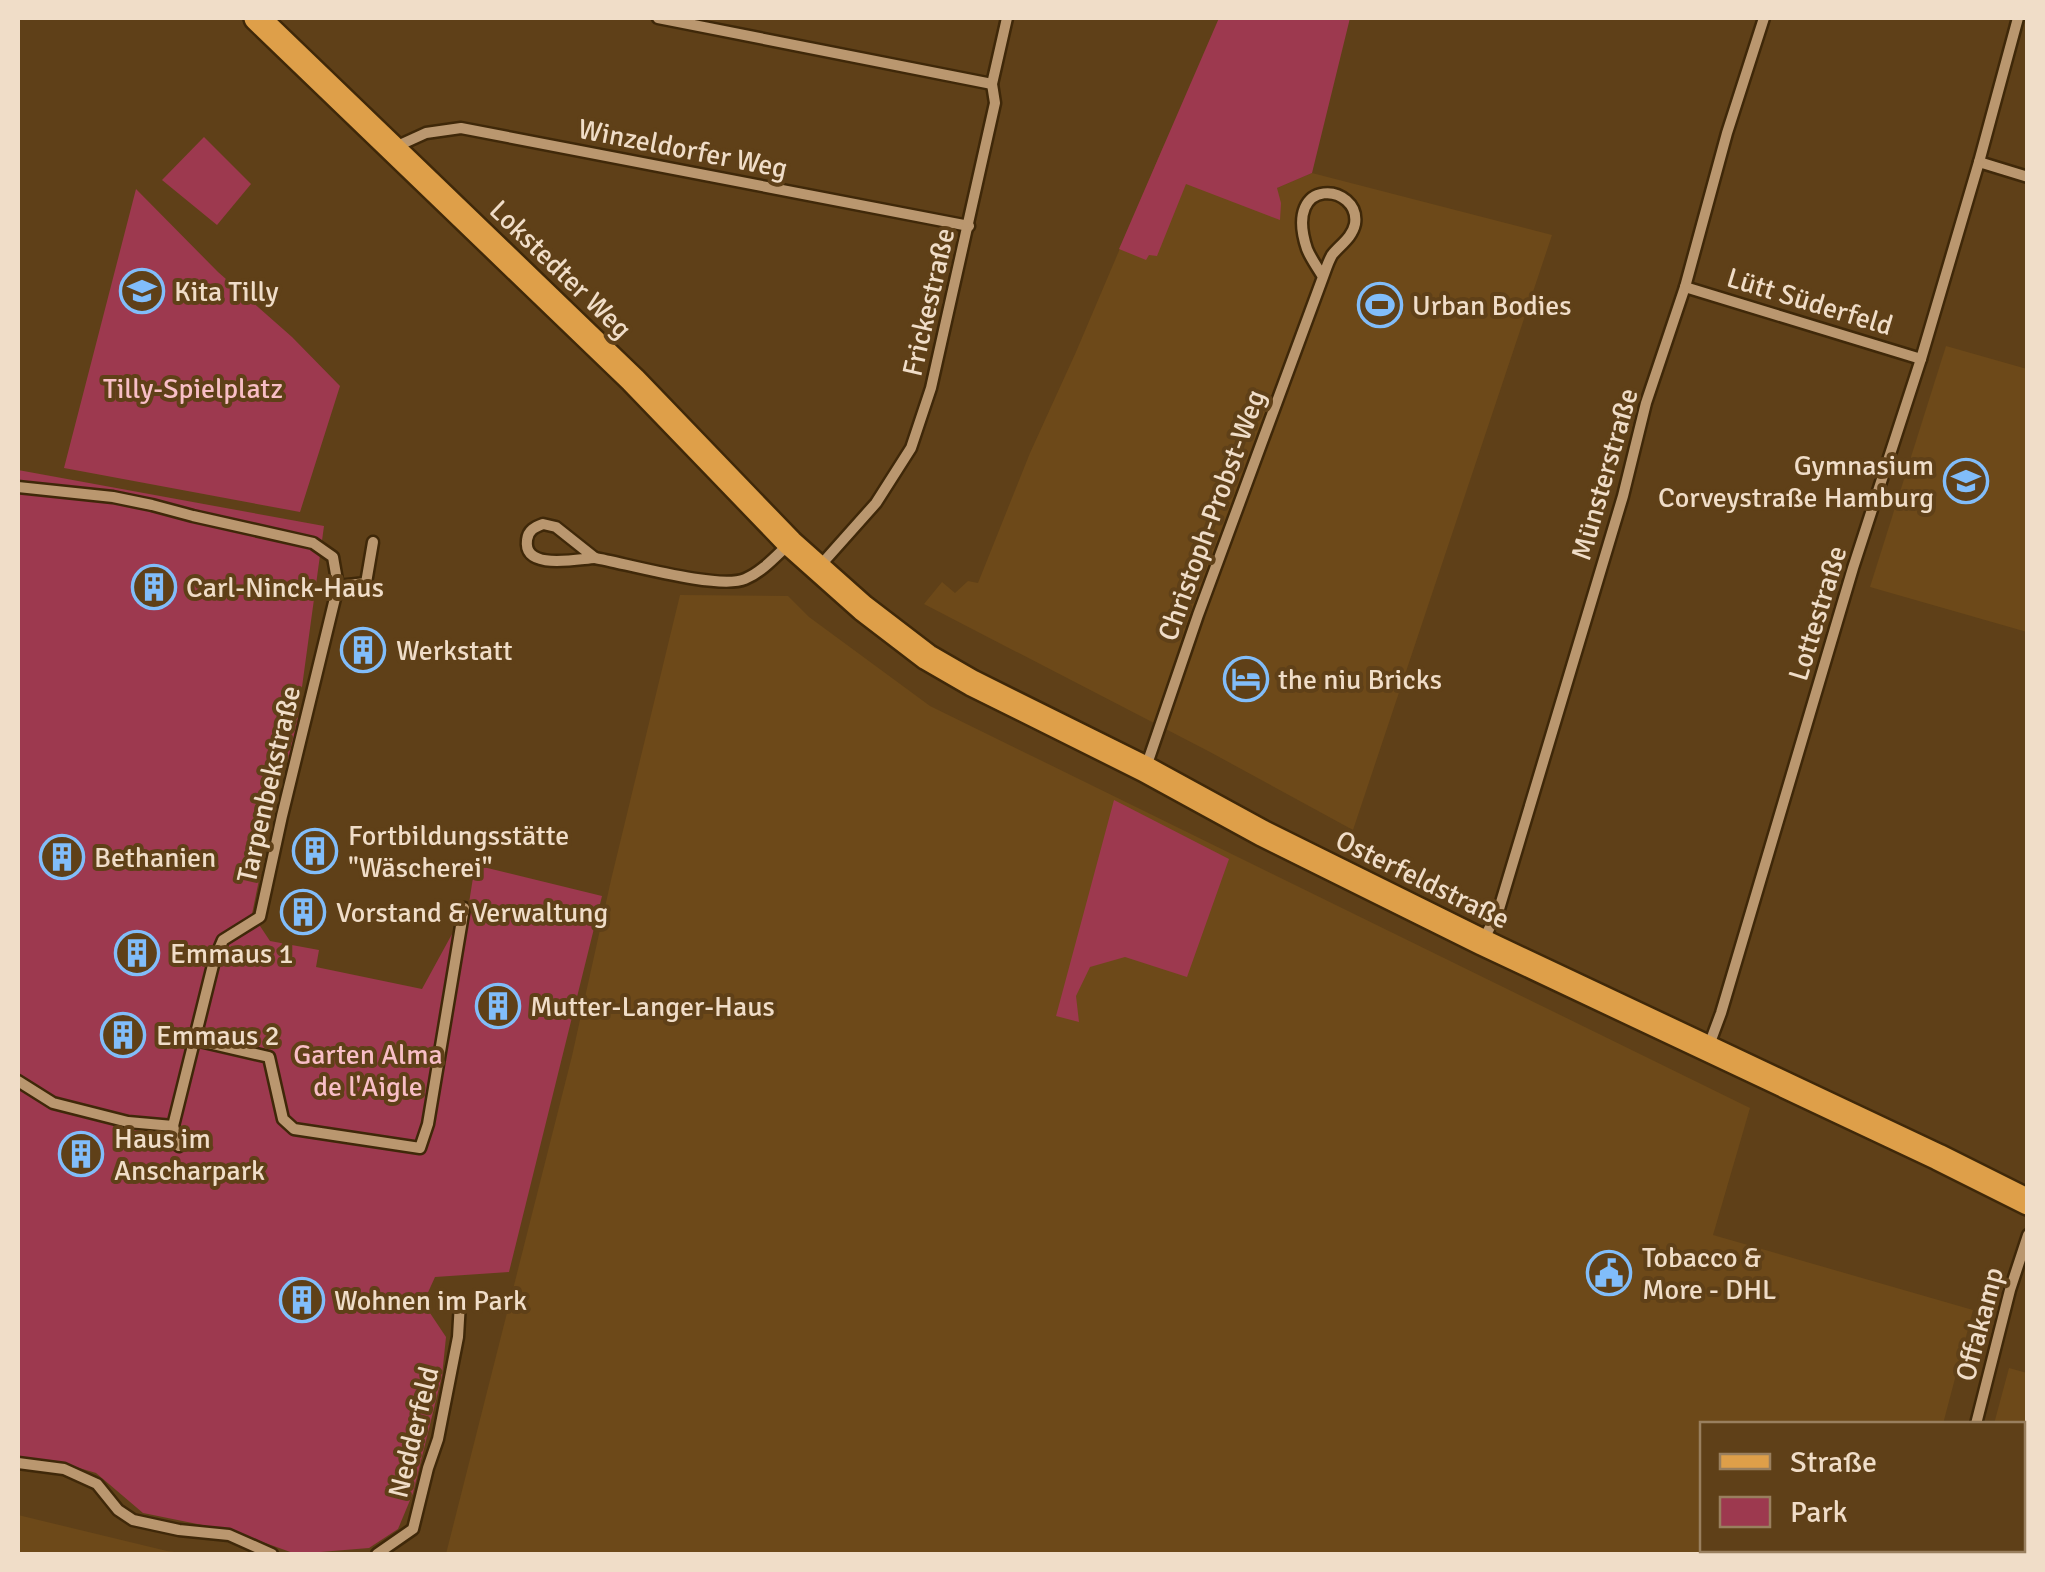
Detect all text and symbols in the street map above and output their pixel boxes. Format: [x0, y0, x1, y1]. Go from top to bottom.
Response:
street label: Winzeldorfer Weg [575, 112, 790, 186]
street label: Lokstedter Weg [482, 193, 639, 346]
street label: Frickestraße [895, 225, 963, 380]
street label: Lütt Süderfeld [1723, 261, 1897, 343]
school or university icon: Kita Tilly [119, 268, 165, 314]
place label: Kita Tilly [174, 275, 279, 309]
sports icon: Urban Bodies [1357, 282, 1403, 328]
place label: Urban Bodies [1412, 289, 1572, 323]
park label: Tilly-Spielplatz [103, 372, 283, 406]
street label: Münsterstraße [1564, 384, 1646, 564]
street label: Christoph-Probst-Weg [1151, 385, 1273, 646]
place label: Gymnasium Corveystraße Hamburg [1658, 449, 1934, 515]
school or university icon: Gymnasium Corveystraße Hamburg [1943, 458, 1989, 504]
street label: Lottestraße [1781, 542, 1855, 685]
building icon: Carl-Ninck-Haus [131, 564, 177, 610]
place label: Carl-Ninck-Haus [186, 571, 384, 605]
building icon: Werkstatt [340, 627, 386, 673]
place label: Werkstatt [396, 634, 513, 668]
hotel icon: the niu Bricks [1223, 656, 1269, 702]
place label: the niu Bricks [1278, 663, 1442, 697]
street label: Tarpenbekstraße [230, 682, 308, 886]
place label: Fortbildungsstätte "Wäscherei" [348, 819, 569, 885]
street label: Osterfeldstraße [1330, 823, 1515, 937]
building icon: Fortbildungsstätte "Wäscherei" [292, 828, 338, 874]
building icon: Bethanien [39, 834, 85, 880]
place label: Bethanien [94, 841, 216, 875]
building icon: Vorstand & Verwaltung [280, 889, 326, 935]
place label: Vorstand & Verwaltung [336, 896, 608, 930]
building icon: Emmaus 1 [114, 930, 160, 976]
place label: Emmaus 1 [170, 937, 294, 971]
building icon: Mutter-Langer-Haus [475, 983, 521, 1029]
place label: Mutter-Langer-Haus [530, 990, 775, 1024]
building icon: Emmaus 2 [100, 1012, 146, 1058]
place label: Emmaus 2 [156, 1019, 280, 1053]
park label: Garten Alma de l'Aigle [293, 1038, 443, 1104]
place label: Haus im Anscharpark [114, 1122, 265, 1188]
building icon: Haus im Anscharpark [58, 1131, 104, 1177]
place label: Tobacco & More - DHL [1642, 1241, 1776, 1307]
public building icon: Tobacco & More - DHL [1586, 1250, 1632, 1296]
street label: Offakamp [1949, 1264, 2011, 1385]
building icon: Wohnen im Park [279, 1277, 325, 1323]
place label: Wohnen im Park [334, 1284, 527, 1318]
street label: Nedderfeld [381, 1363, 447, 1501]
legend [1700, 1422, 2025, 1552]
text: Straße [1790, 1444, 1877, 1481]
text: Park [1790, 1494, 1848, 1531]

